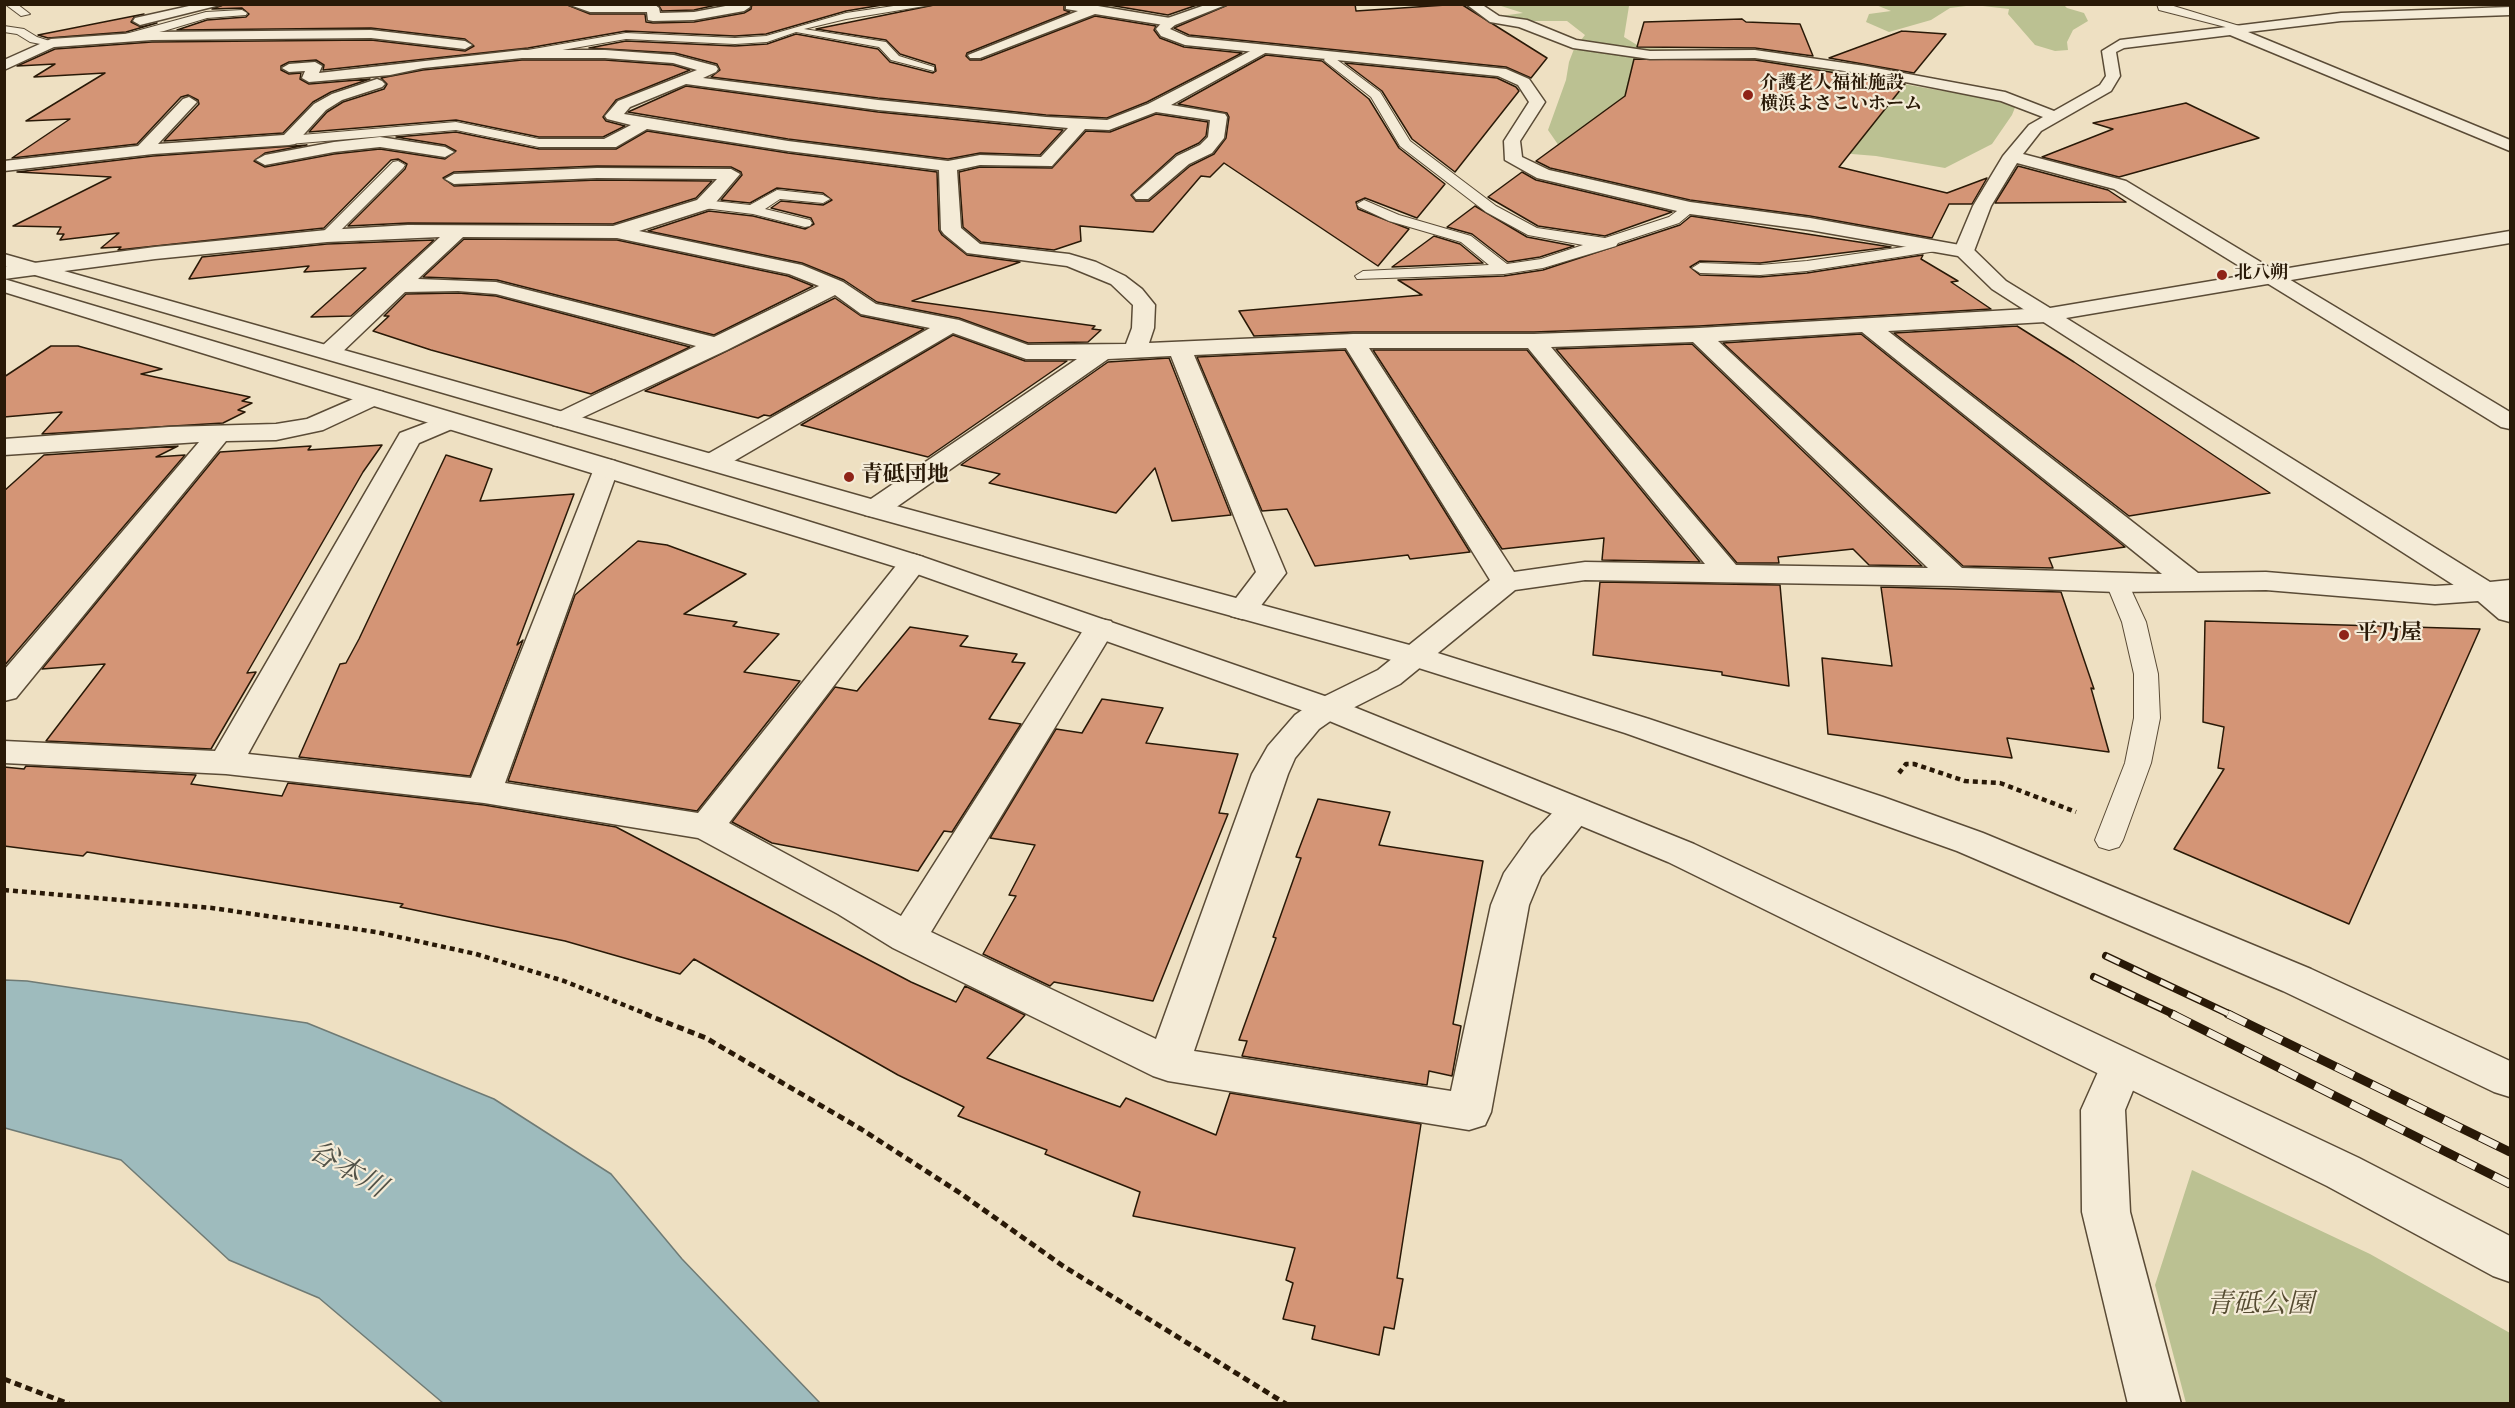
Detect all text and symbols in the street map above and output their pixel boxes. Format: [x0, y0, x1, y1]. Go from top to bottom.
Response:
place label: 介護老人福祉施設 横浜よさこいホーム [1760, 74, 1922, 116]
marker: 介護老人福祉施設 横浜よさこいホーム [1741, 88, 1755, 102]
place label: 北八朔 [2234, 264, 2288, 286]
marker: 北八朔 [2215, 268, 2229, 282]
place label: 青砥団地 [861, 464, 949, 490]
marker: 青砥団地 [842, 470, 856, 484]
place label: 平乃屋 [2356, 622, 2422, 648]
marker: 平乃屋 [2337, 628, 2351, 642]
water label: 谷本川 [301, 1136, 391, 1208]
park label: 青砥公園 [2206, 1291, 2314, 1323]

